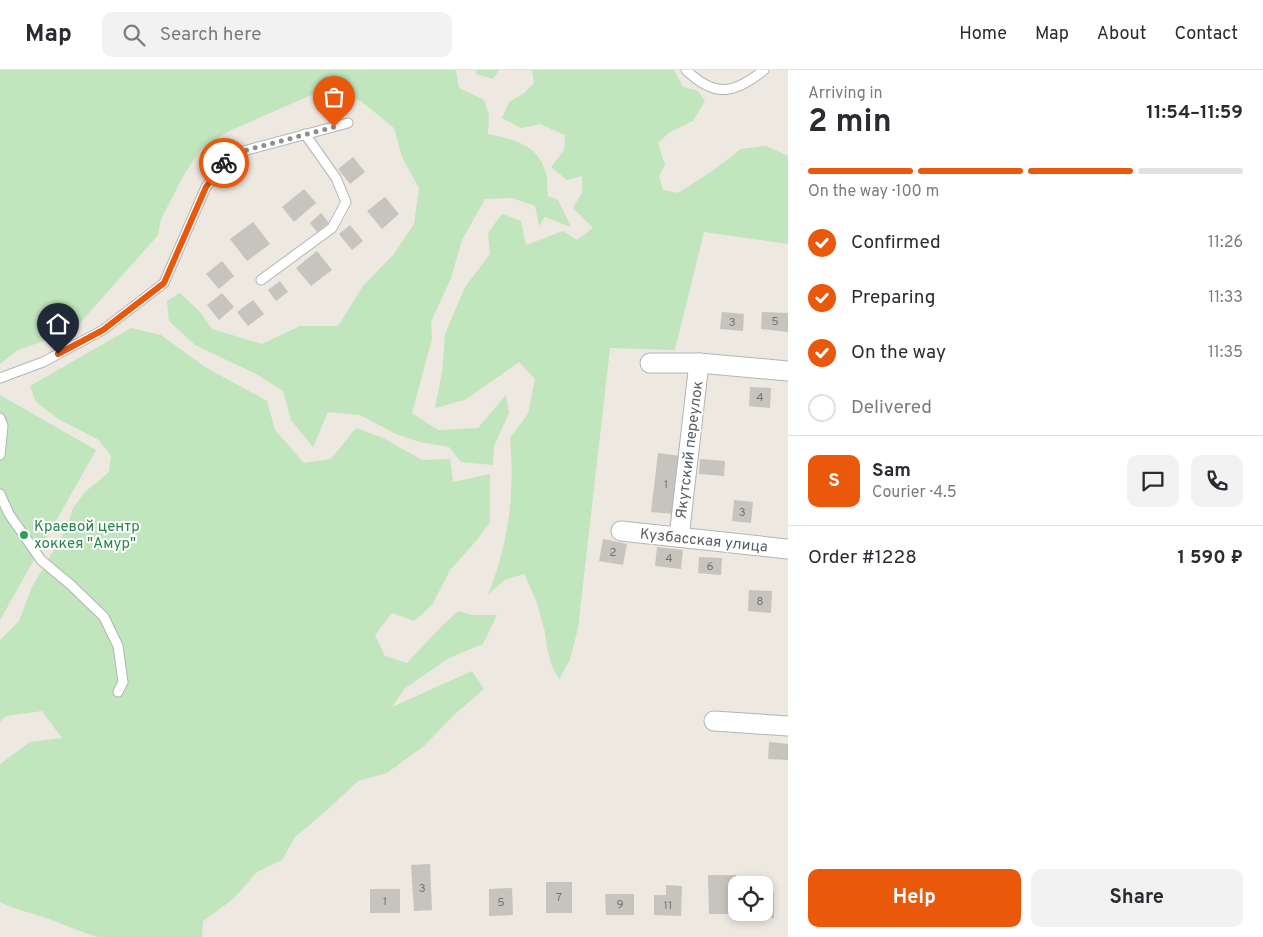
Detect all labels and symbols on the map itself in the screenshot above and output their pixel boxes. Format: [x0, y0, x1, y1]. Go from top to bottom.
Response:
pin [313, 76, 355, 127]
courier [199, 138, 249, 188]
pin [37, 303, 79, 354]
house number: 5 [771, 314, 779, 330]
house number: 3 [728, 315, 736, 331]
street label: Якутский переулок [673, 380, 708, 521]
house number: 4 [756, 390, 764, 406]
house number: 1 [664, 477, 668, 493]
house number: 3 [738, 505, 746, 521]
place label: Краевой центр хоккея "Амур" [34, 518, 140, 554]
street label: Кузбасская улица [639, 525, 769, 558]
marker: Краевой центр хоккея "Амур" [18, 529, 30, 541]
house number: 2 [609, 545, 617, 561]
house number: 4 [665, 551, 673, 567]
house number: 6 [706, 559, 714, 575]
house number: 8 [756, 594, 764, 610]
house number: 3 [418, 881, 426, 897]
house number: 7 [556, 890, 562, 906]
house number: 1 [383, 894, 387, 910]
house number: 5 [497, 895, 505, 911]
house number: 9 [616, 897, 624, 913]
house number: 11 [664, 898, 672, 914]

